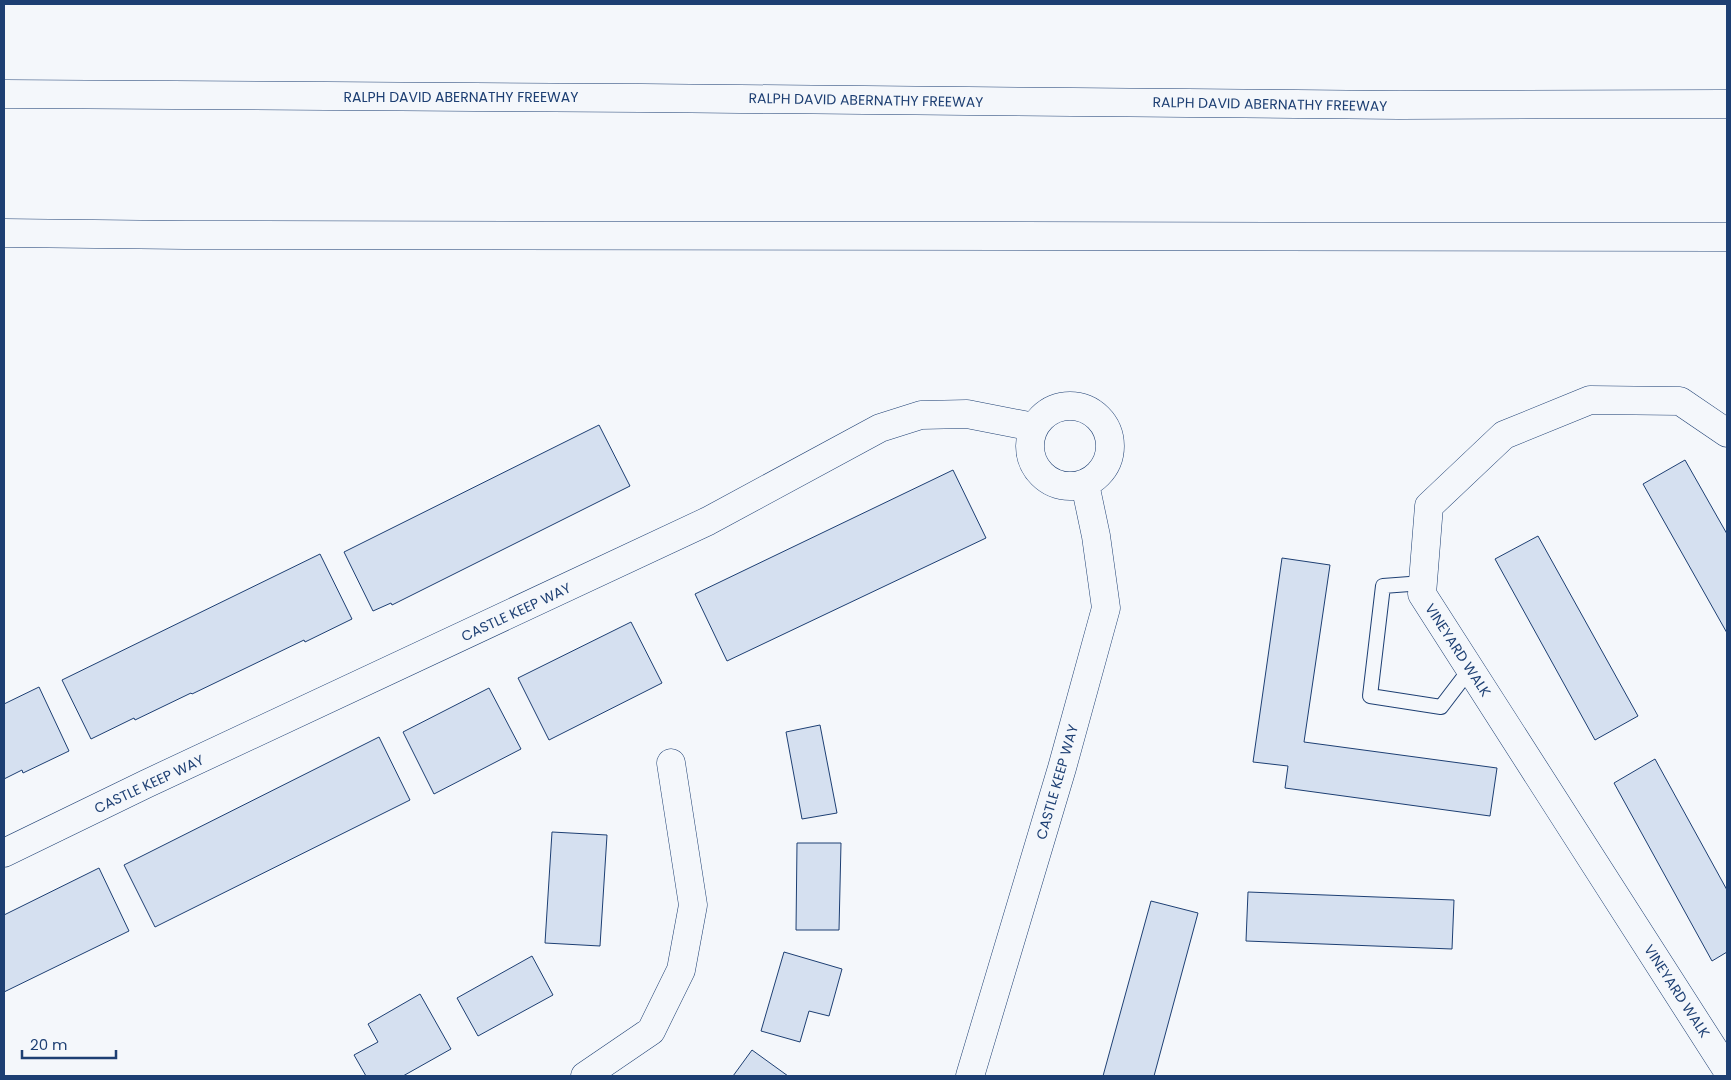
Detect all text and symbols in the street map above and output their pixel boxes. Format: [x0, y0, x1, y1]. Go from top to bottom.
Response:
street label: RALPH DAVID ABERNATHY FREEWAY [344, 87, 578, 107]
street label: RALPH DAVID ABERNATHY FREEWAY [748, 88, 984, 112]
street label: RALPH DAVID ABERNATHY FREEWAY [1152, 92, 1388, 116]
street label: CASTLE KEEP WAY [458, 578, 574, 646]
street label: VINEYARD WALK [1420, 600, 1496, 701]
street label: CASTLE KEEP WAY [1031, 722, 1083, 842]
street label: CASTLE KEEP WAY [91, 750, 207, 818]
street label: VINEYARD WALK [1639, 941, 1715, 1042]
scale bar [22, 1028, 116, 1060]
text: 20 m [30, 1034, 68, 1055]

